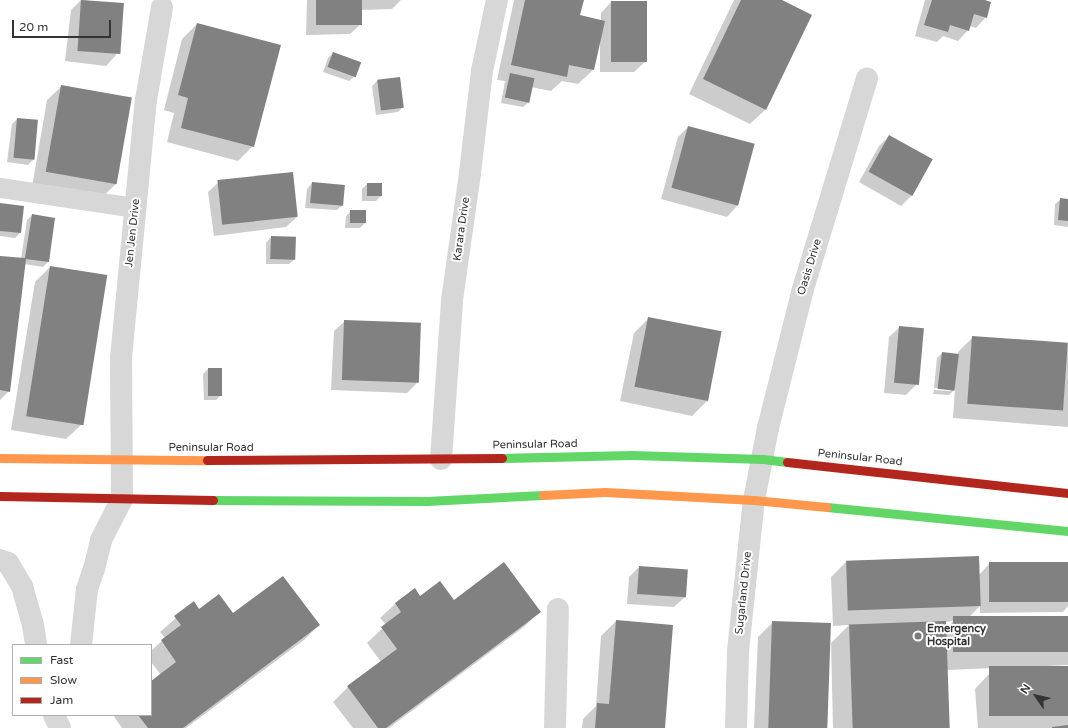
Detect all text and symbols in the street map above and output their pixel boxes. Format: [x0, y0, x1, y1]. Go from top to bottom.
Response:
scale bar [14, 12, 113, 38]
text: 20 m [19, 20, 48, 34]
street label: Karara Drive [451, 196, 473, 262]
street label: Jen Jen Drive [123, 198, 143, 268]
street label: Oasis Drive [795, 237, 825, 297]
street label: Peninsular Road [492, 438, 578, 452]
street label: Peninsular Road [168, 441, 254, 455]
street label: Peninsular Road [817, 447, 903, 469]
street label: Sugarland Drive [733, 551, 755, 635]
place label: Emergency Hospital [927, 623, 986, 649]
marker: Emergency Hospital [912, 630, 924, 642]
legend [12, 644, 152, 716]
text: Fast [50, 653, 73, 667]
text: Slow [50, 673, 77, 687]
north arrow [1016, 676, 1056, 716]
text: N [1018, 682, 1033, 696]
text: Jam [50, 693, 73, 707]

